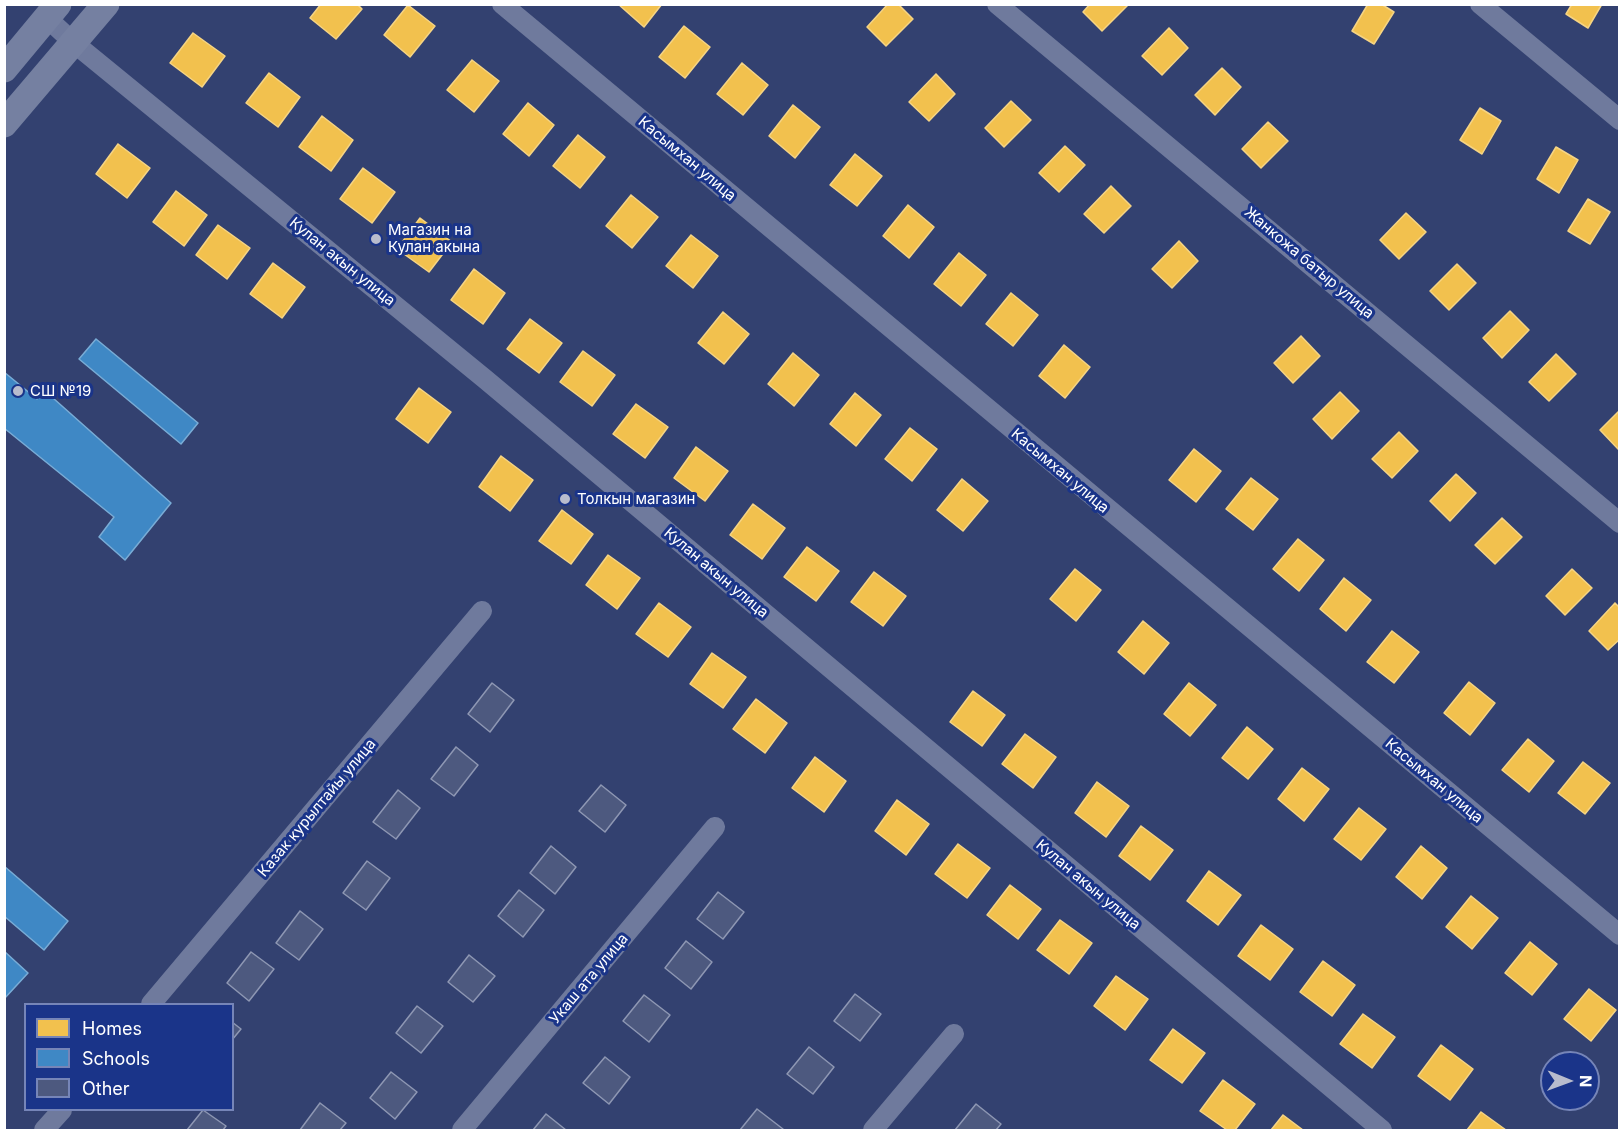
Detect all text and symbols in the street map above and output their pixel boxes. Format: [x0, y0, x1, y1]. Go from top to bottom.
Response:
street label: Касымхан улица [634, 113, 740, 205]
street label: Жанкожа батыр улица [1241, 203, 1377, 323]
street label: Кулан акын улица [286, 214, 398, 310]
place label: Магазин на Кулан акына [388, 221, 480, 256]
marker: Магазин на Кулан акына [369, 232, 383, 246]
place label: СШ №19 [30, 382, 91, 400]
marker: СШ №19 [11, 384, 25, 398]
street label: Касымхан улица [1007, 425, 1113, 517]
place label: Толкын магазин [577, 490, 695, 508]
marker: Толкын магазин [558, 492, 572, 506]
street label: Кулан акын улица [660, 524, 772, 622]
street label: Казак курылтайы улица [254, 735, 380, 881]
street label: Касымхан улица [1381, 735, 1487, 827]
street label: Кулан акын улица [1032, 836, 1144, 934]
street label: Укаш ата улица [546, 930, 632, 1028]
legend [24, 1003, 234, 1111]
text: Homes [82, 1018, 142, 1039]
text: Schools [82, 1048, 150, 1069]
north arrow [1540, 1051, 1600, 1111]
text: N [1576, 1075, 1596, 1088]
text: Other [82, 1078, 130, 1099]

